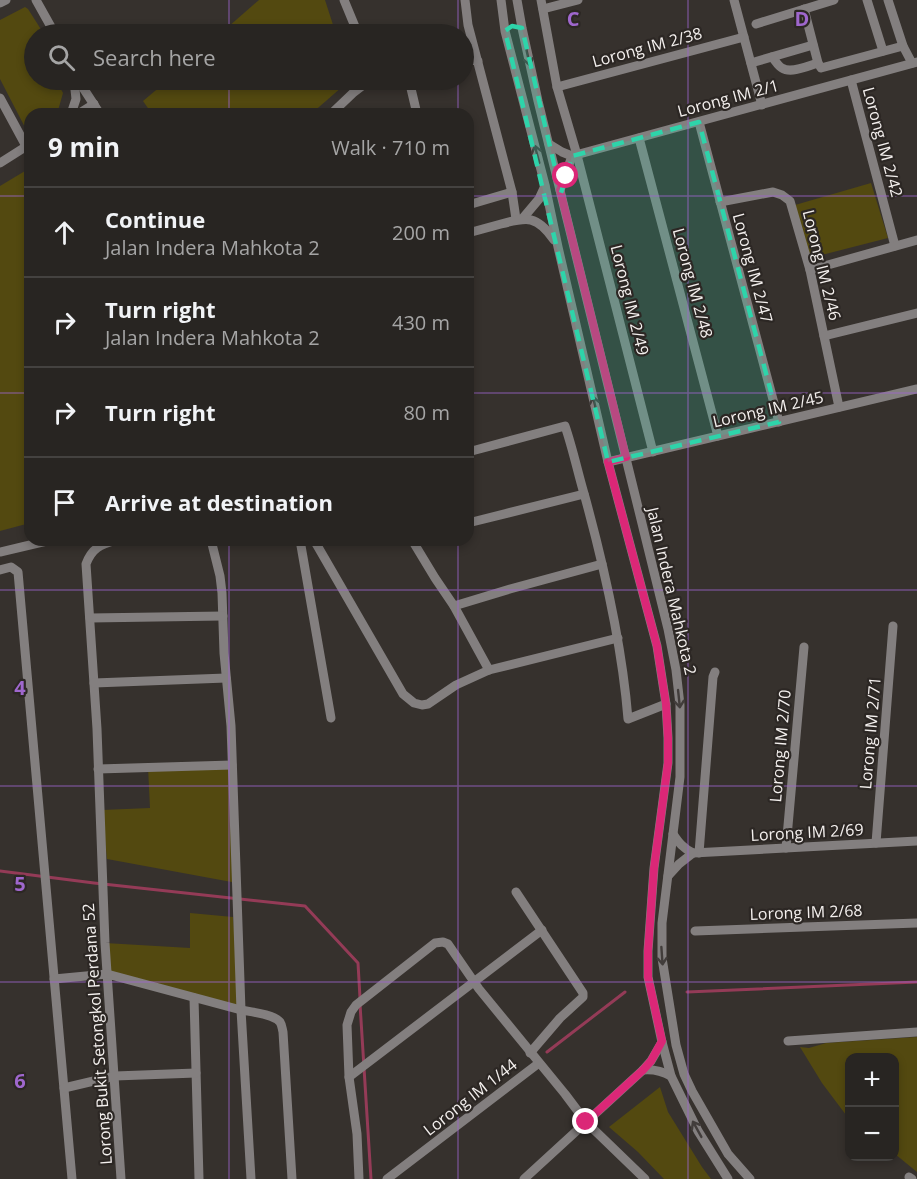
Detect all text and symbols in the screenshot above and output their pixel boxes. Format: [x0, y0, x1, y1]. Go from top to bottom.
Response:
text: C [567, 5, 580, 32]
text: D [795, 5, 809, 32]
street label: Lorong IM 2/38 [590, 22, 704, 72]
search box [24, 24, 474, 90]
icon: search [45, 41, 78, 74]
text: Search here [93, 42, 216, 72]
one-way arrow [523, 48, 535, 67]
street label: Lorong IM 2/1 [675, 74, 781, 122]
street label: Lorong IM 2/42 [858, 85, 908, 199]
text: 9 min [48, 129, 120, 165]
text: Walk · 710 m [331, 134, 450, 161]
one-way arrow [531, 145, 542, 164]
route start [552, 162, 578, 188]
text: Continue [105, 204, 205, 234]
street label: Lorong IM 2/46 [798, 207, 846, 323]
street label: Lorong IM 2/47 [728, 211, 778, 325]
icon: ahead [48, 216, 81, 249]
text: 200 m [392, 219, 450, 246]
street label: Lorong IM 2/48 [668, 226, 718, 340]
text: Jalan Indera Mahkota 2 [105, 234, 320, 261]
street label: Lorong IM 2/49 [606, 242, 654, 358]
text: Turn right [105, 294, 216, 324]
icon: right [48, 306, 81, 339]
text: 430 m [392, 309, 450, 336]
text: Jalan Indera Mahkota 2 [105, 324, 320, 351]
street label: Lorong IM 2/45 [710, 386, 826, 432]
icon: right [48, 396, 81, 429]
one-way arrow [588, 396, 600, 415]
text: Turn right [105, 397, 216, 427]
text: 80 m [403, 399, 450, 426]
icon: arrive [48, 486, 81, 519]
text: Arrive at destination [105, 487, 333, 517]
street label: Jalan Indera Mahkota 2 [642, 503, 702, 677]
text: 4 [14, 674, 26, 701]
street label: Lorong IM 2/71 [854, 676, 886, 790]
one-way arrow [674, 688, 685, 708]
street label: Lorong IM 2/70 [764, 689, 796, 803]
street label: Lorong IM 2/69 [750, 818, 864, 846]
text: 5 [14, 870, 26, 897]
street label: Lorong IM 2/68 [749, 899, 863, 925]
street label: Lorong Bukit Setongkol Perdana 52 [77, 903, 117, 1165]
one-way arrow [657, 945, 668, 965]
map controls [845, 1053, 899, 1161]
button: + [845, 1053, 899, 1107]
street label: Lorong IM 1/44 [419, 1054, 521, 1140]
text: 6 [14, 1067, 26, 1094]
button: − [845, 1107, 899, 1161]
route end [572, 1108, 598, 1134]
one-way arrow [691, 1121, 703, 1138]

